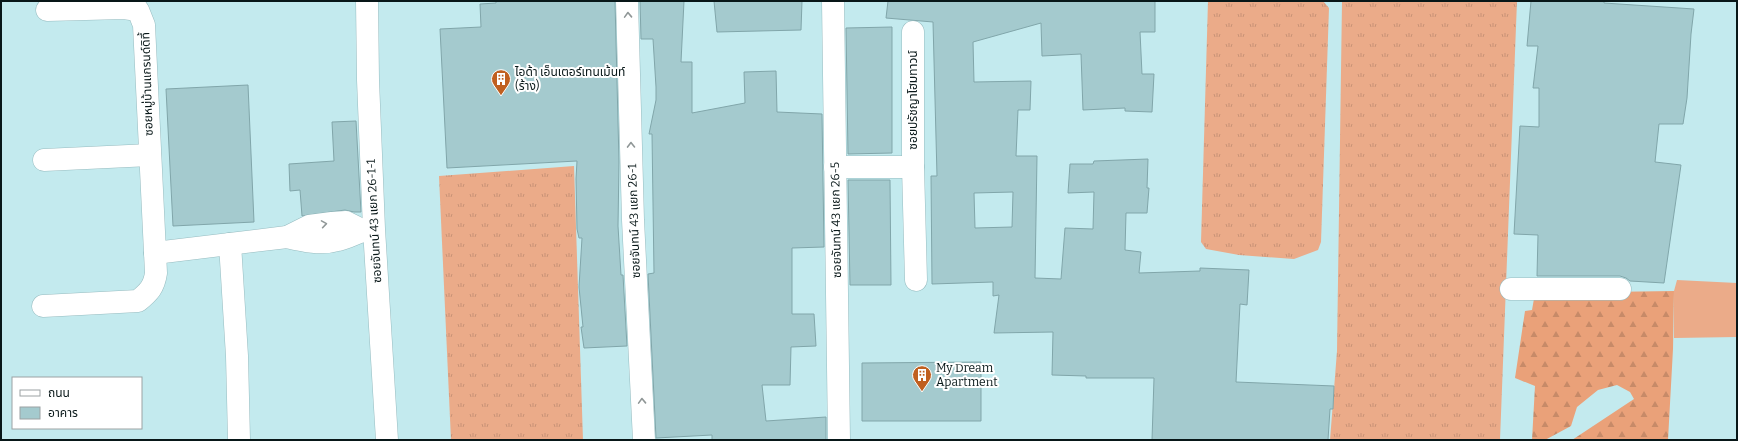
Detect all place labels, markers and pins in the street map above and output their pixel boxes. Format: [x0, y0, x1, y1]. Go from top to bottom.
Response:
place label: ไอด้า เอ็นเตอร์เทนเม้นท์ (ร้าง) [514, 65, 625, 93]
building icon: ไอด้า เอ็นเตอร์เทนเม้นท์ (ร้าง) [490, 68, 512, 96]
place label: My Dream Apartment [936, 361, 998, 389]
building icon: My Dream Apartment [911, 364, 933, 392]

